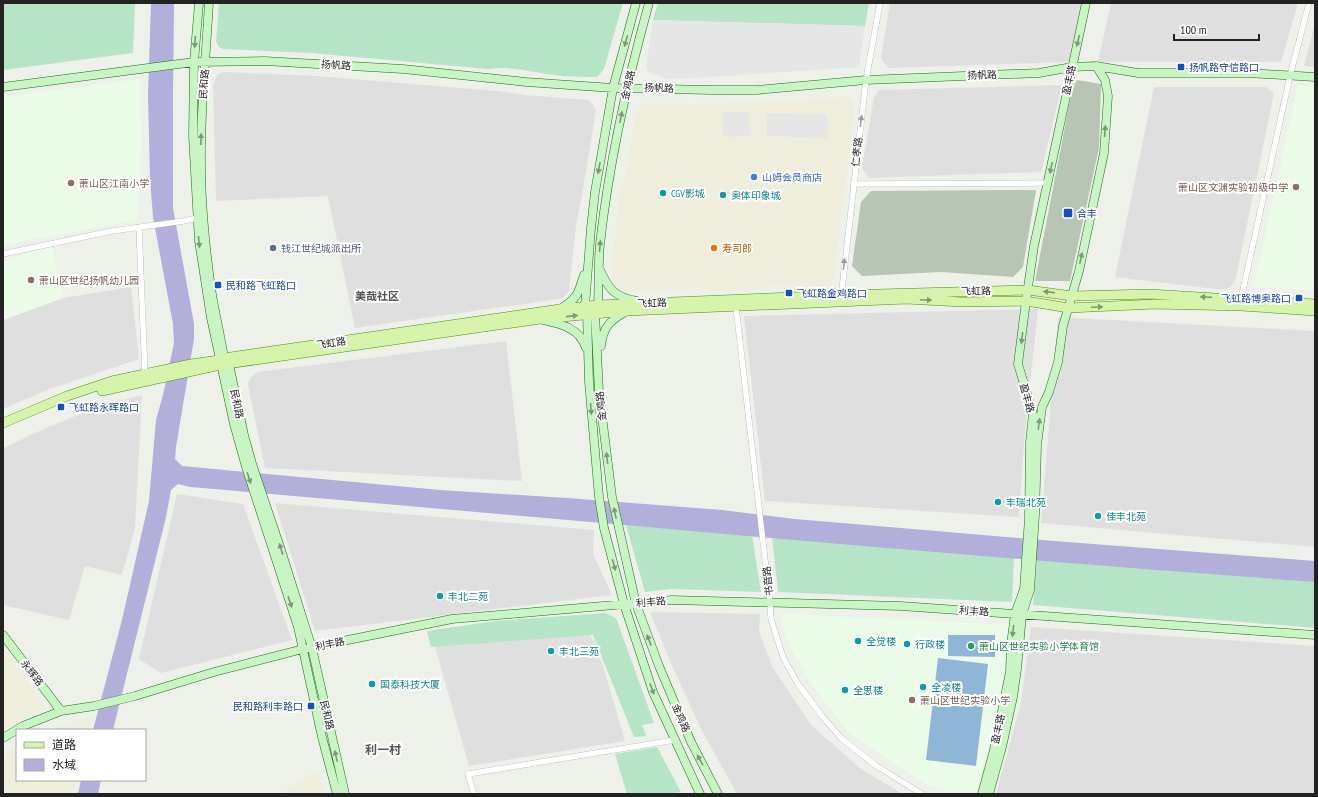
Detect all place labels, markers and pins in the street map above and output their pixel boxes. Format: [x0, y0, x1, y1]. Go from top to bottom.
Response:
place label: 扬帆路守信路口 [1189, 61, 1259, 74]
marker: 扬帆路守信路口 [1176, 62, 1186, 72]
place label: 山姆会员商店 [762, 171, 822, 184]
marker: 山姆会员商店 [749, 172, 759, 182]
place label: 萧山区江南小学 [79, 177, 149, 190]
marker: 萧山区江南小学 [66, 178, 76, 188]
place label: 萧山区文渊实验初级中学 [1178, 181, 1288, 194]
marker: 萧山区文渊实验初级中学 [1291, 182, 1301, 192]
place label: CGV影城 [671, 187, 705, 200]
marker: CGV影城 [658, 188, 668, 198]
place label: 奥体印象城 [731, 189, 781, 202]
marker: 奥体印象城 [718, 190, 728, 200]
marker: 合丰 [1062, 207, 1074, 219]
place label: 合丰 [1077, 207, 1097, 220]
place label: 钱江世纪城派出所 [281, 242, 361, 255]
place label: 寿司郎 [722, 242, 752, 255]
marker: 钱江世纪城派出所 [268, 243, 278, 253]
marker: 寿司郎 [709, 243, 719, 253]
place label: 萧山区世纪扬帆幼儿园 [39, 274, 139, 287]
marker: 萧山区世纪扬帆幼儿园 [26, 275, 36, 285]
place label: 民和路飞虹路口 [226, 279, 296, 292]
marker: 民和路飞虹路口 [213, 280, 223, 290]
place label: 飞虹路金鸡路口 [797, 287, 867, 300]
marker: 飞虹路金鸡路口 [784, 288, 794, 298]
place label: 飞虹路博奥路口 [1221, 292, 1291, 305]
marker: 飞虹路博奥路口 [1294, 293, 1304, 303]
place label: 飞虹路永晖路口 [69, 401, 139, 414]
marker: 飞虹路永晖路口 [56, 402, 66, 412]
place label: 丰瑞北苑 [1006, 496, 1046, 509]
marker: 丰瑞北苑 [993, 497, 1003, 507]
place label: 佳丰北苑 [1106, 510, 1146, 523]
marker: 佳丰北苑 [1093, 511, 1103, 521]
place label: 丰北二苑 [448, 590, 488, 603]
marker: 丰北二苑 [435, 591, 445, 601]
place label: 全觉楼 [866, 635, 896, 648]
marker: 全觉楼 [853, 636, 863, 646]
place label: 行政楼 [915, 638, 945, 651]
marker: 行政楼 [902, 639, 912, 649]
place label: 萧山区世纪实验小学体育馆 [979, 640, 1099, 653]
marker: 萧山区世纪实验小学体育馆 [966, 641, 976, 651]
place label: 丰北三苑 [559, 645, 599, 658]
marker: 丰北三苑 [546, 646, 556, 656]
place label: 国泰科技大厦 [380, 678, 440, 691]
marker: 国泰科技大厦 [367, 679, 377, 689]
place label: 全凌楼 [931, 681, 961, 694]
marker: 全凌楼 [918, 682, 928, 692]
place label: 全思楼 [853, 684, 883, 697]
marker: 全思楼 [840, 685, 850, 695]
place label: 萧山区世纪实验小学 [920, 694, 1010, 707]
marker: 萧山区世纪实验小学 [907, 695, 917, 705]
place label: 民和路利丰路口 [233, 700, 303, 713]
marker: 民和路利丰路口 [306, 701, 316, 711]

